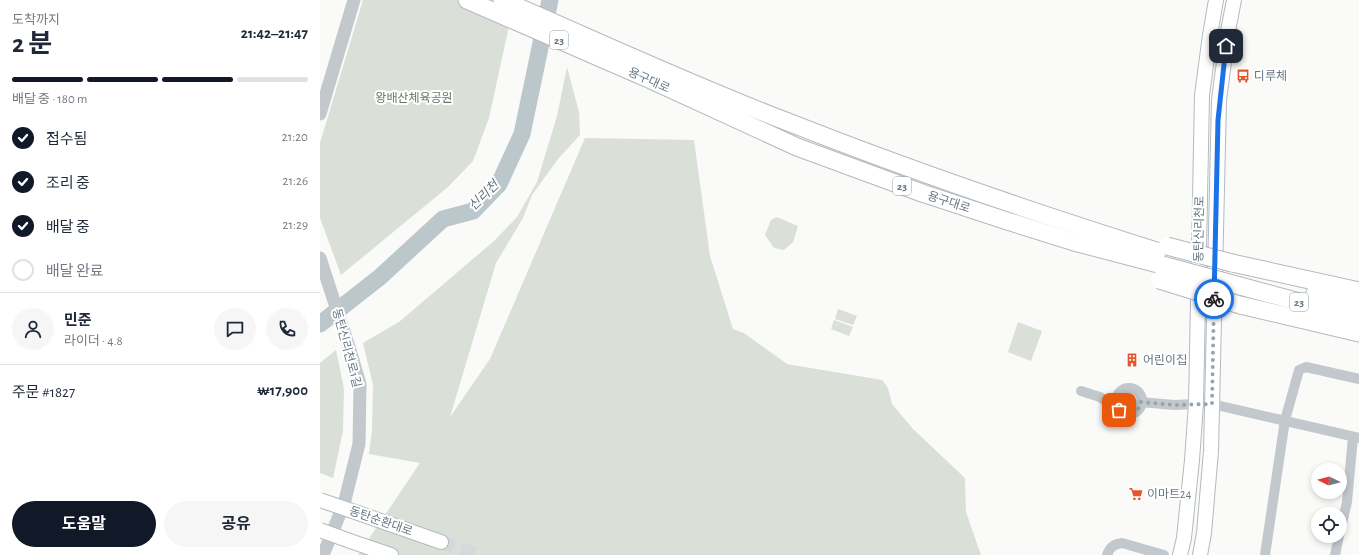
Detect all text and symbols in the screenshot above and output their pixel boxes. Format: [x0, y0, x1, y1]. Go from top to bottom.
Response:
text: 도착까지 [12, 14, 60, 27]
text: 21:42–21:47 [241, 26, 308, 41]
pin [1209, 29, 1243, 63]
text: 2 분 [12, 31, 52, 57]
road number: 23 [550, 31, 568, 49]
icon: home [1215, 35, 1237, 57]
street label: 용구대로 [626, 66, 672, 94]
bus stop icon: 디루체 [1235, 68, 1251, 84]
place label: 디루체 [1254, 70, 1287, 82]
park label: 왕배산체육공원 [375, 92, 453, 104]
text: 배달 중 · 180 m [12, 93, 87, 106]
icon: check [12, 127, 34, 149]
text: 21:20 [282, 131, 308, 144]
text: 접수됨 [46, 132, 87, 147]
icon: check [12, 171, 34, 193]
text: 21:26 [283, 175, 308, 188]
text: 조리 중 [46, 176, 90, 191]
water label: 신리천 [466, 177, 502, 213]
road number: 23 [893, 177, 911, 195]
street label: 용구대로 [926, 189, 972, 215]
street label: 동탄신리천로 [1191, 196, 1206, 262]
icon: check [12, 215, 34, 237]
text: 21:29 [283, 219, 308, 232]
text: 배달 중 [46, 220, 90, 235]
text: 배달 완료 [46, 264, 104, 279]
courier [1194, 279, 1234, 319]
icon: bike [1203, 288, 1225, 310]
road number: 23 [1290, 293, 1308, 311]
street label: 동탄신리천로1길 [331, 307, 364, 389]
button: person [12, 308, 54, 350]
button: chat [214, 308, 256, 350]
button: phone [266, 308, 308, 350]
text: 민준 [64, 313, 92, 328]
text: 라이더 · 4.8 [64, 335, 123, 348]
building icon: 어린이집 [1124, 352, 1140, 368]
place label: 어린이집 [1143, 354, 1187, 366]
text: ₩17,900 [257, 383, 308, 398]
text: 주문 #1827 [12, 385, 75, 400]
pin [1102, 393, 1136, 427]
icon: bag [1108, 399, 1130, 421]
north arrow [1311, 463, 1347, 499]
map controls [1311, 463, 1347, 543]
supermarket icon: 이마트24 [1128, 486, 1144, 502]
place label: 이마트24 [1147, 488, 1192, 500]
button: 도움말 [12, 501, 156, 547]
button: 공유 [164, 501, 308, 547]
street label: 동탄순환대로 [348, 504, 415, 537]
button: locate [1311, 507, 1347, 543]

